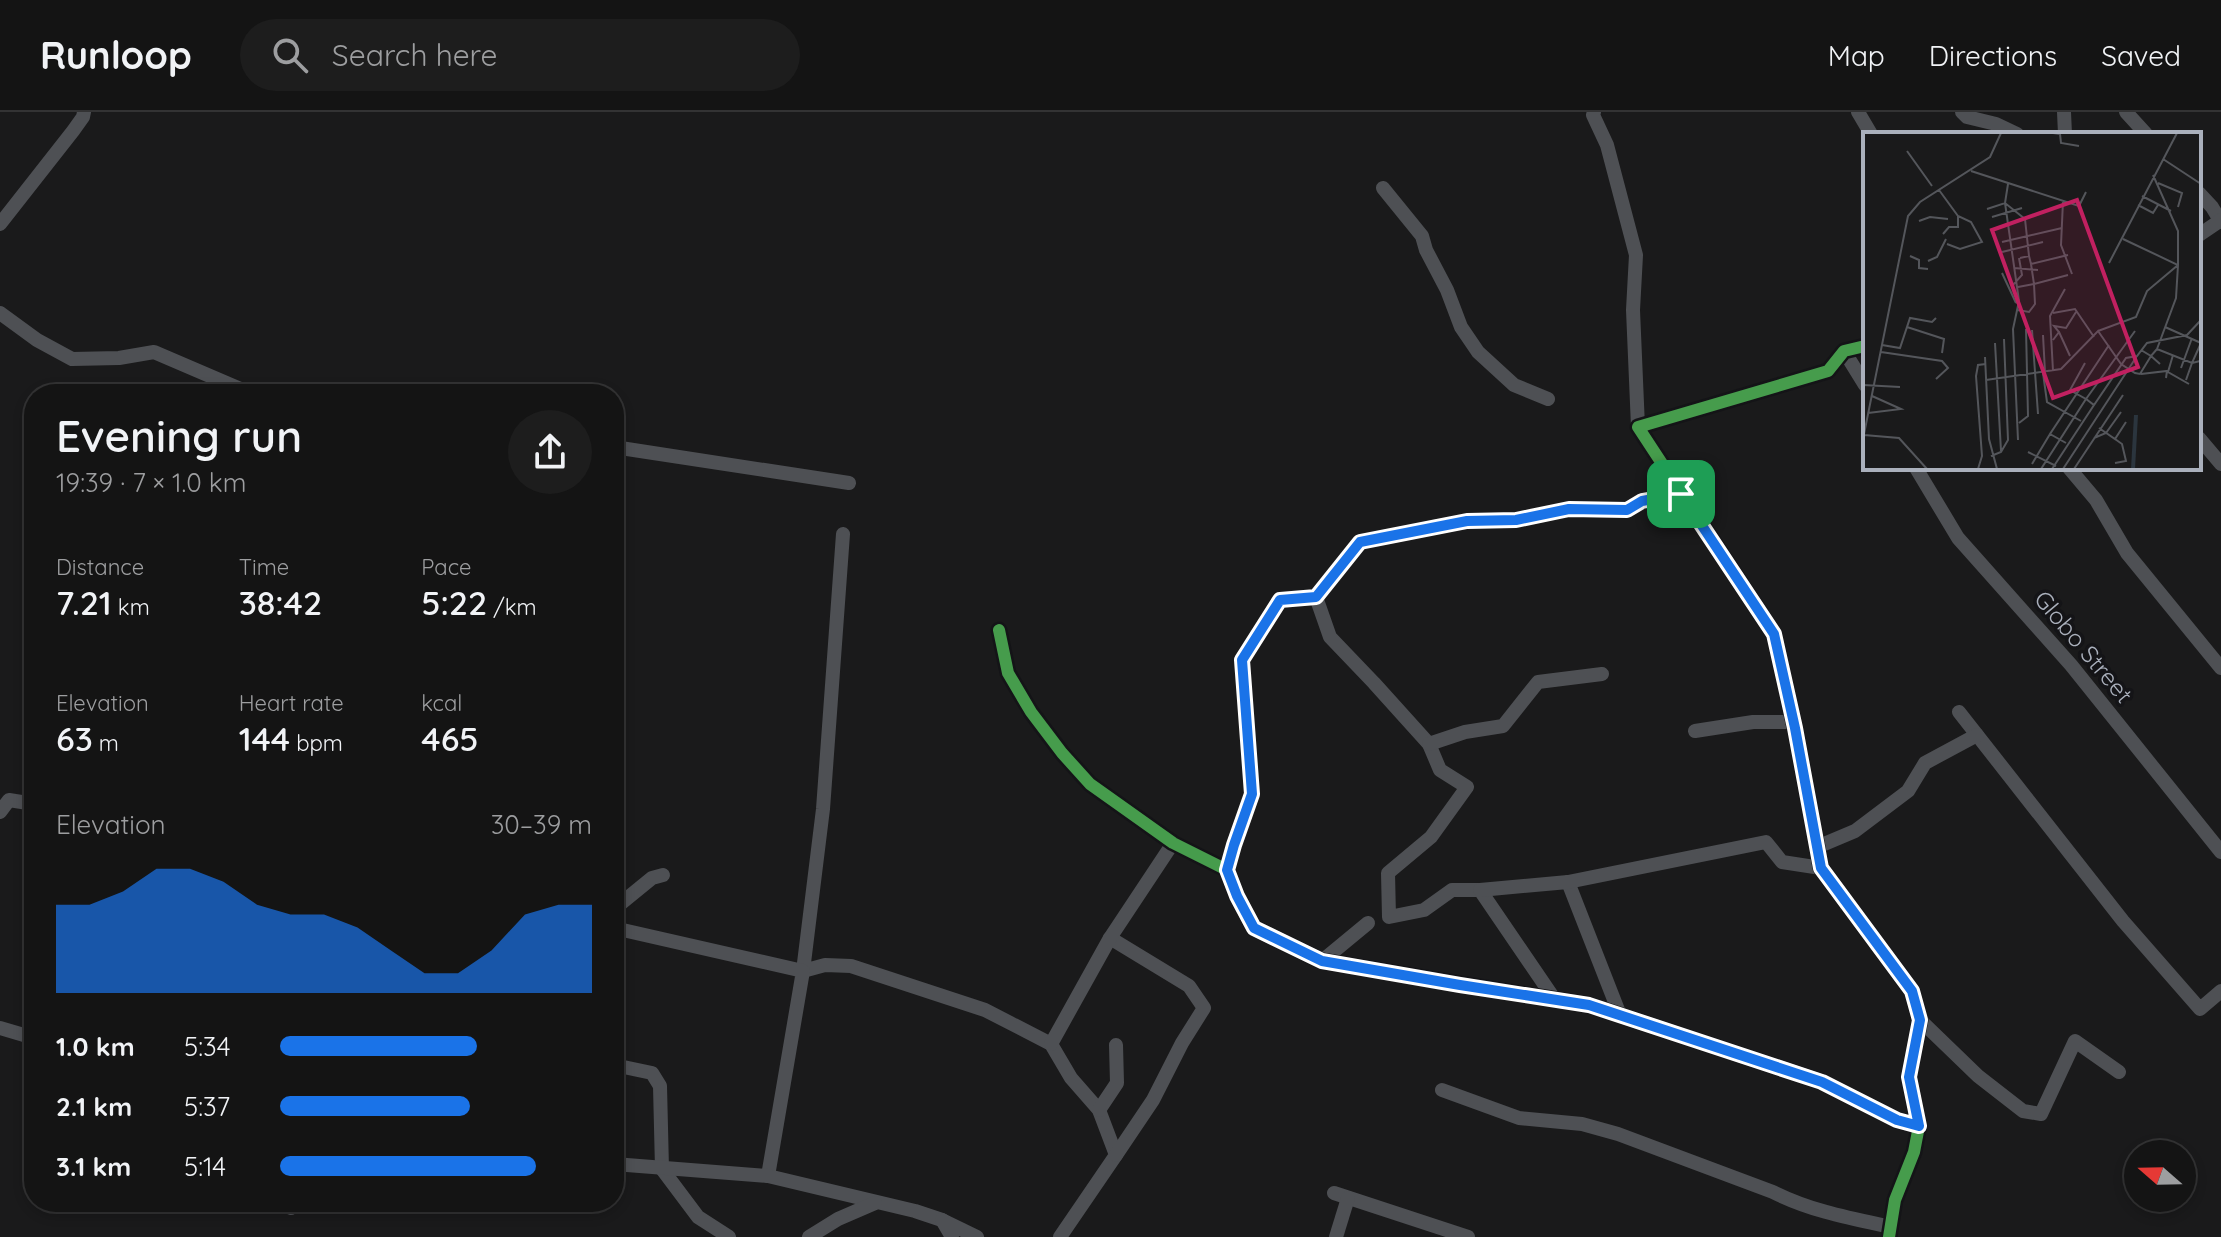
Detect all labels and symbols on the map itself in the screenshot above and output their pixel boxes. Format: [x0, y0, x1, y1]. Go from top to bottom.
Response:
inset map [1863, 132, 2201, 470]
pin [1647, 460, 1715, 528]
street label: Globo Street [2028, 584, 2139, 709]
north arrow [2124, 1140, 2196, 1212]

